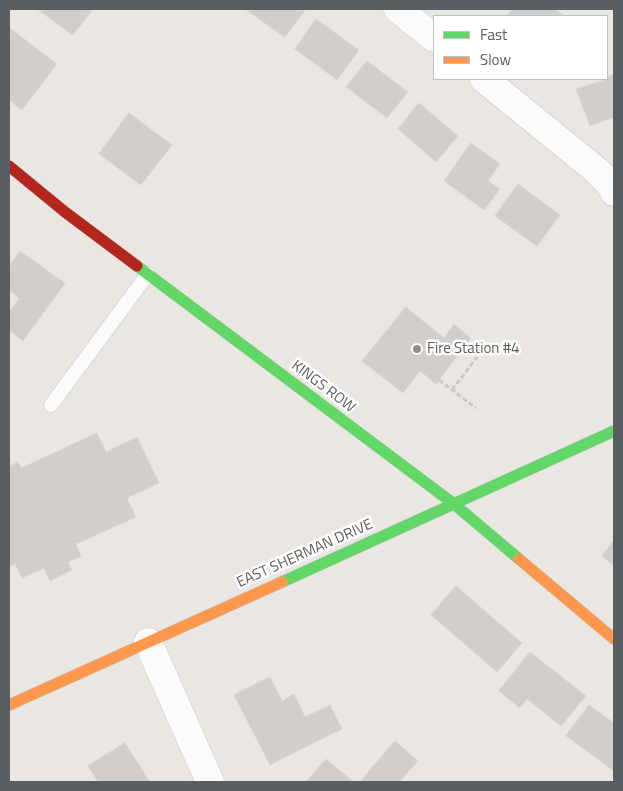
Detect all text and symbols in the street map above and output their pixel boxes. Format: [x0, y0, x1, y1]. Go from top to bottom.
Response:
legend [433, 15, 608, 80]
text: Fast [480, 23, 507, 46]
text: Slow [480, 48, 511, 71]
place label: Fire Station #4 [427, 340, 519, 358]
marker: Fire Station #4 [411, 343, 423, 355]
street label: KINGS ROW [287, 357, 359, 417]
street label: EAST SHERMAN DRIVE [234, 516, 376, 592]

